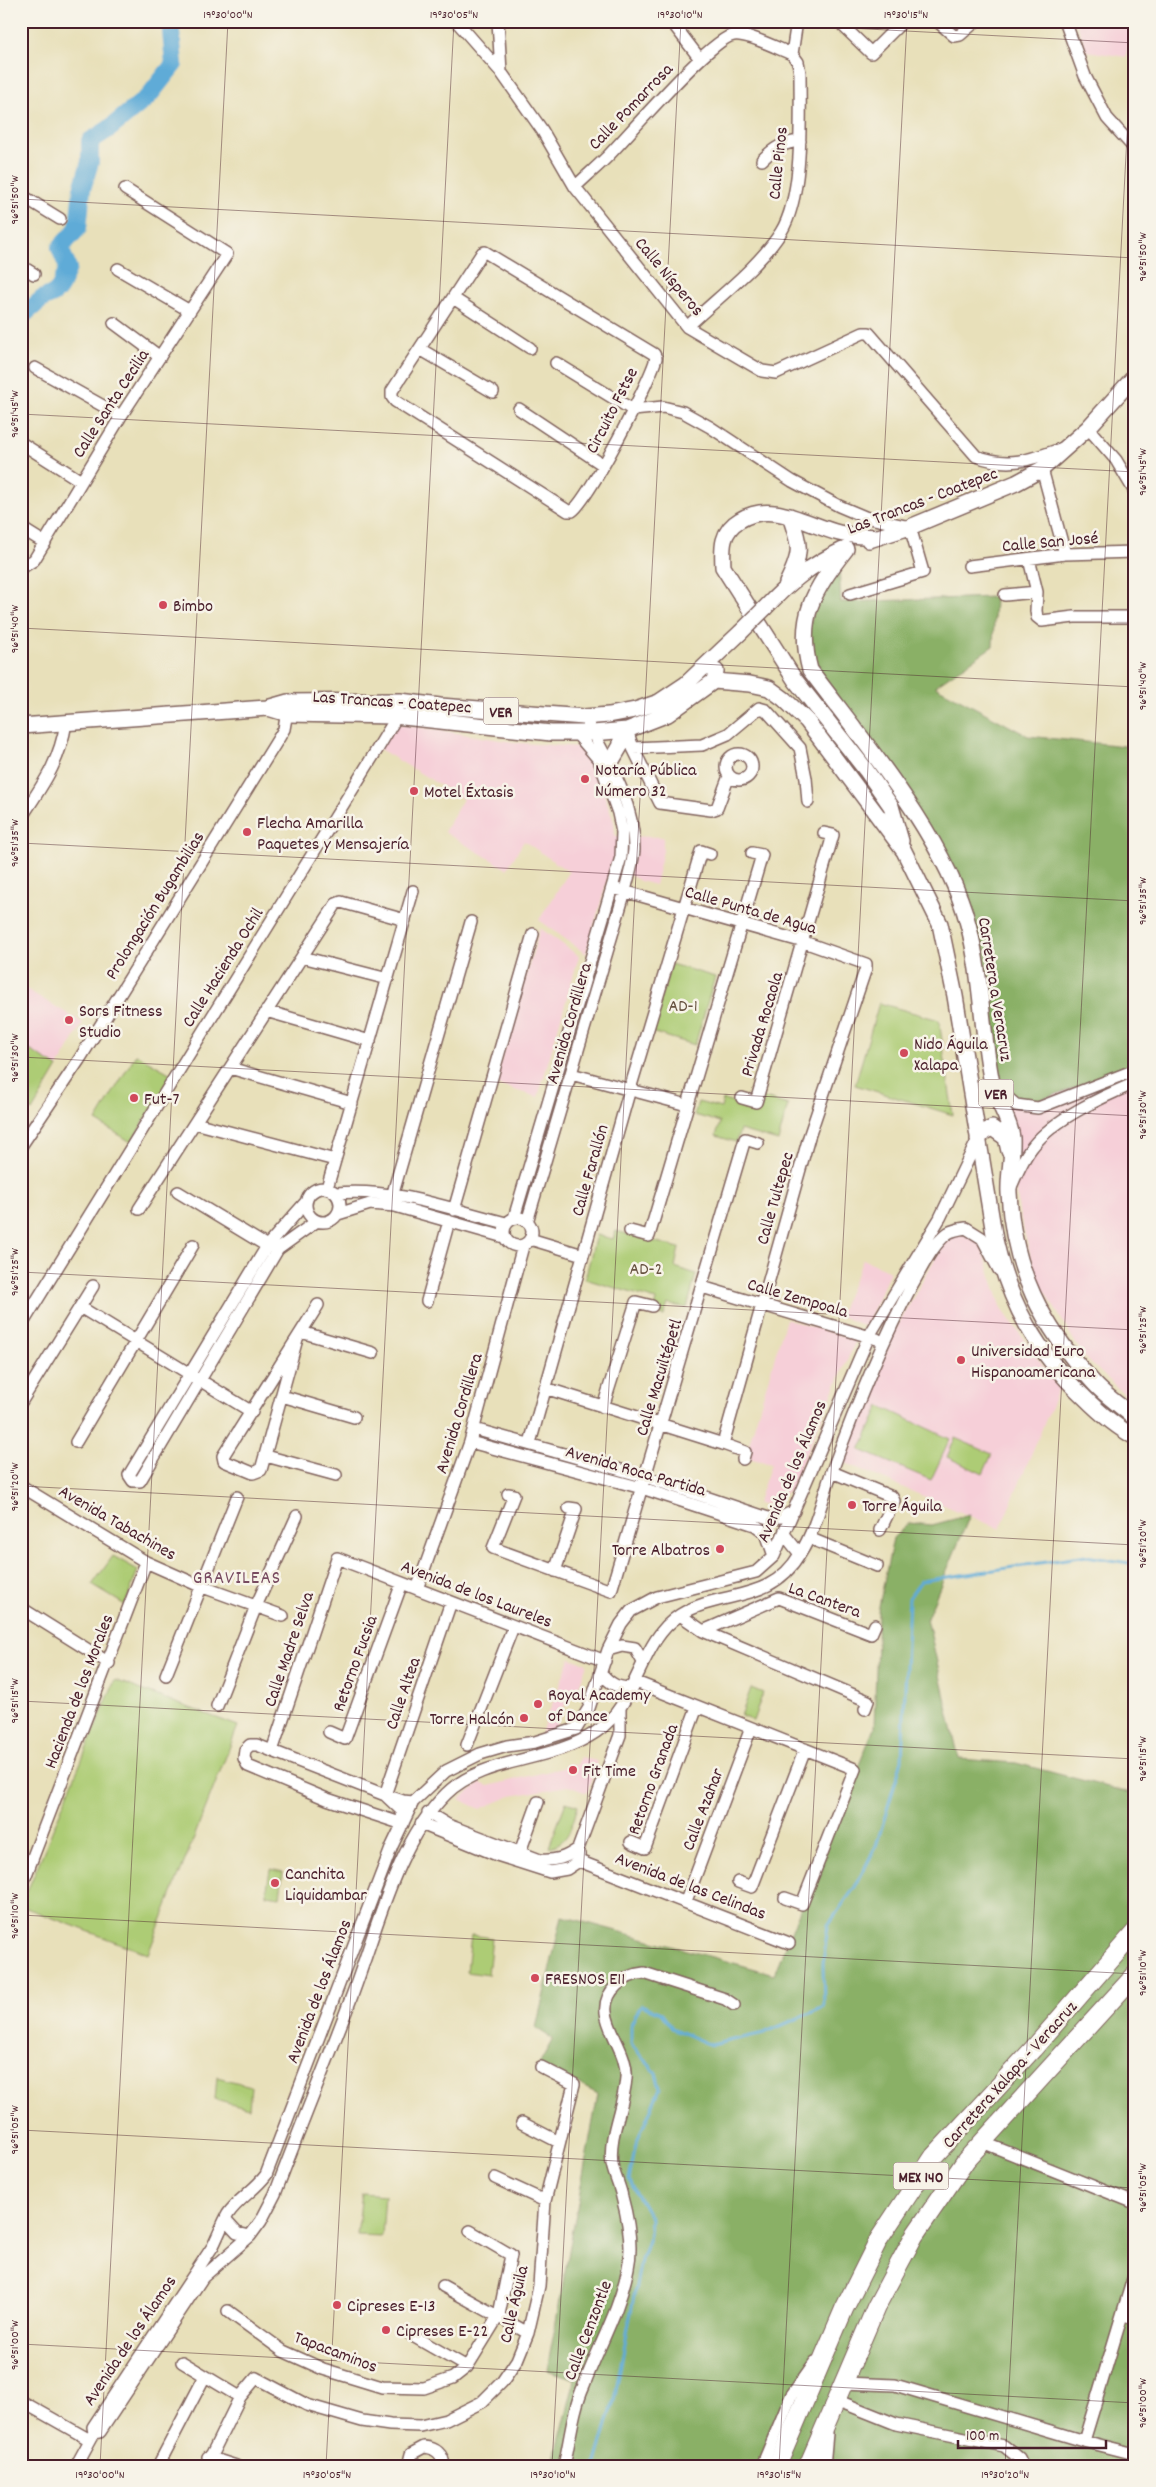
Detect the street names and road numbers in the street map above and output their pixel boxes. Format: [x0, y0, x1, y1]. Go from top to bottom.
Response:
street label: Calle Pomarrosa [584, 58, 680, 157]
street label: Calle Pinos [763, 125, 796, 201]
street label: Calle Nísperos [628, 233, 709, 322]
street label: Calle Santa Cecilia [68, 345, 157, 464]
street label: Circuito Fstse [581, 364, 646, 459]
street label: Las Trancas - Coatepec [844, 462, 1002, 543]
street label: Calle San José [1001, 527, 1100, 560]
street label: Las Trancas - Coatepec [312, 685, 472, 722]
road number: VER [484, 698, 518, 724]
street label: Prolongación Bugambilias [100, 827, 212, 985]
street label: Calle Punta de Agua [682, 881, 820, 942]
street label: Calle Hacienda Ochil [177, 903, 271, 1033]
street label: Carretera a Veracruz [970, 916, 1017, 1063]
street label: Avenida Cordillera [541, 960, 600, 1087]
street label: Privada Rocaola [736, 969, 791, 1080]
road number: VER [978, 1080, 1014, 1106]
street label: Calle Farallón [566, 1122, 616, 1220]
street label: Calle Tultepec [751, 1149, 802, 1248]
street label: Calle Zempoala [744, 1273, 851, 1326]
street label: Calle Macuiltépetl [631, 1316, 690, 1439]
street label: Avenida Cordillera [430, 1350, 491, 1477]
street label: Avenida de los Álamos [752, 1397, 835, 1547]
street label: Avenida Roca Partida [562, 1440, 709, 1504]
street label: Avenida Tabachines [53, 1480, 180, 1568]
street label: Avenida de los Laureles [397, 1555, 555, 1636]
street label: La Cantera [785, 1577, 864, 1626]
street label: Calle Madre Selva [259, 1588, 322, 1711]
street label: Hacienda de los Morales [39, 1611, 121, 1773]
street label: Retorno Fucsia [327, 1612, 386, 1715]
street label: Calle Altea [380, 1654, 429, 1733]
street label: Retorno Granada [623, 1720, 686, 1839]
street label: Calle Azahar [677, 1765, 732, 1855]
street label: Avenida de las Celindas [611, 1847, 769, 1928]
street label: Avenida de los Álamos [281, 1916, 359, 2067]
street label: Carretera Xalapa - Veracruz [938, 1996, 1084, 2155]
road number: MEX 140 [894, 2162, 948, 2190]
street label: Calle Águila [494, 2263, 537, 2346]
street label: Avenida de los Álamos [78, 2271, 184, 2412]
street label: Calle Cenzontle [559, 2277, 620, 2384]
street label: Tapacaminos [290, 2326, 380, 2381]

